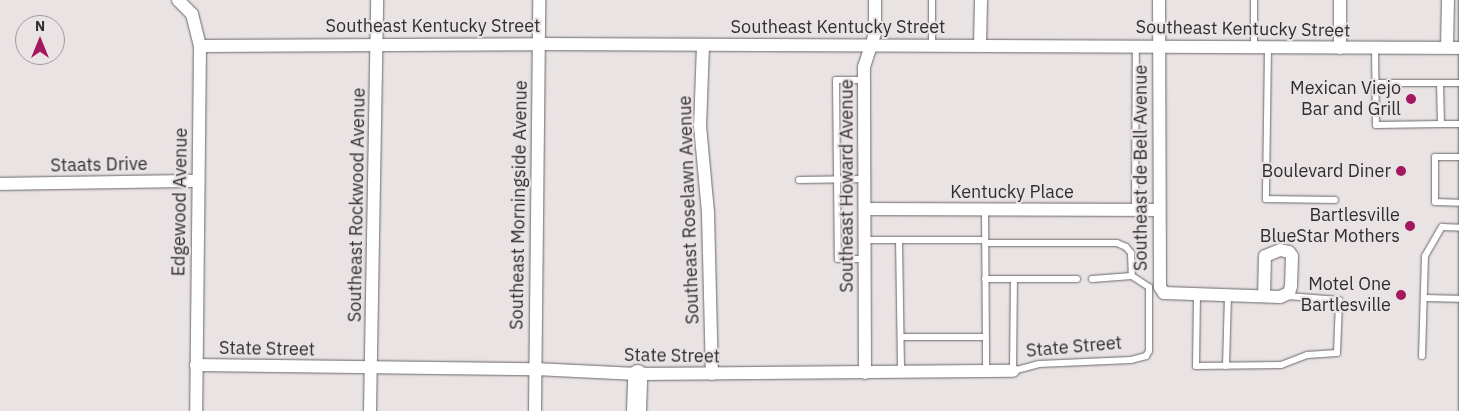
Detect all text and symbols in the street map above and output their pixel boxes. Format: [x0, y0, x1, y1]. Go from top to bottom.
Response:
north arrow [15, 15, 65, 65]
street label: Southeast Kentucky Street [326, 15, 540, 37]
street label: Southeast Kentucky Street [731, 16, 945, 38]
street label: Southeast Kentucky Street [1135, 16, 1351, 42]
text: N [35, 17, 45, 35]
street label: Southeast de Bell Avenue [1130, 65, 1152, 271]
place label: Mexican Viejo Bar and Grill [1290, 78, 1401, 120]
street label: Southeast Howard Avenue [836, 79, 858, 293]
street label: Southeast Morningside Avenue [506, 80, 532, 330]
street label: Southeast Rockwood Avenue [344, 88, 370, 322]
marker: Mexican Viejo Bar and Grill [1405, 93, 1417, 105]
street label: Southeast Roselawn Avenue [674, 95, 704, 325]
street label: Edgewood Avenue [168, 128, 192, 276]
street label: Staats Drive [50, 153, 148, 177]
place label: Boulevard Diner [1262, 160, 1391, 182]
marker: Boulevard Diner [1395, 165, 1407, 177]
street label: Kentucky Place [950, 181, 1074, 203]
place label: Bartlesville BlueStar Mothers [1260, 205, 1400, 248]
marker: Bartlesville BlueStar Mothers [1404, 220, 1416, 232]
place label: Motel One Bartlesville [1300, 274, 1391, 316]
marker: Motel One Bartlesville [1395, 289, 1407, 301]
street label: State Street [1025, 332, 1123, 362]
street label: State Street [219, 337, 315, 361]
street label: State Street [624, 344, 720, 368]

